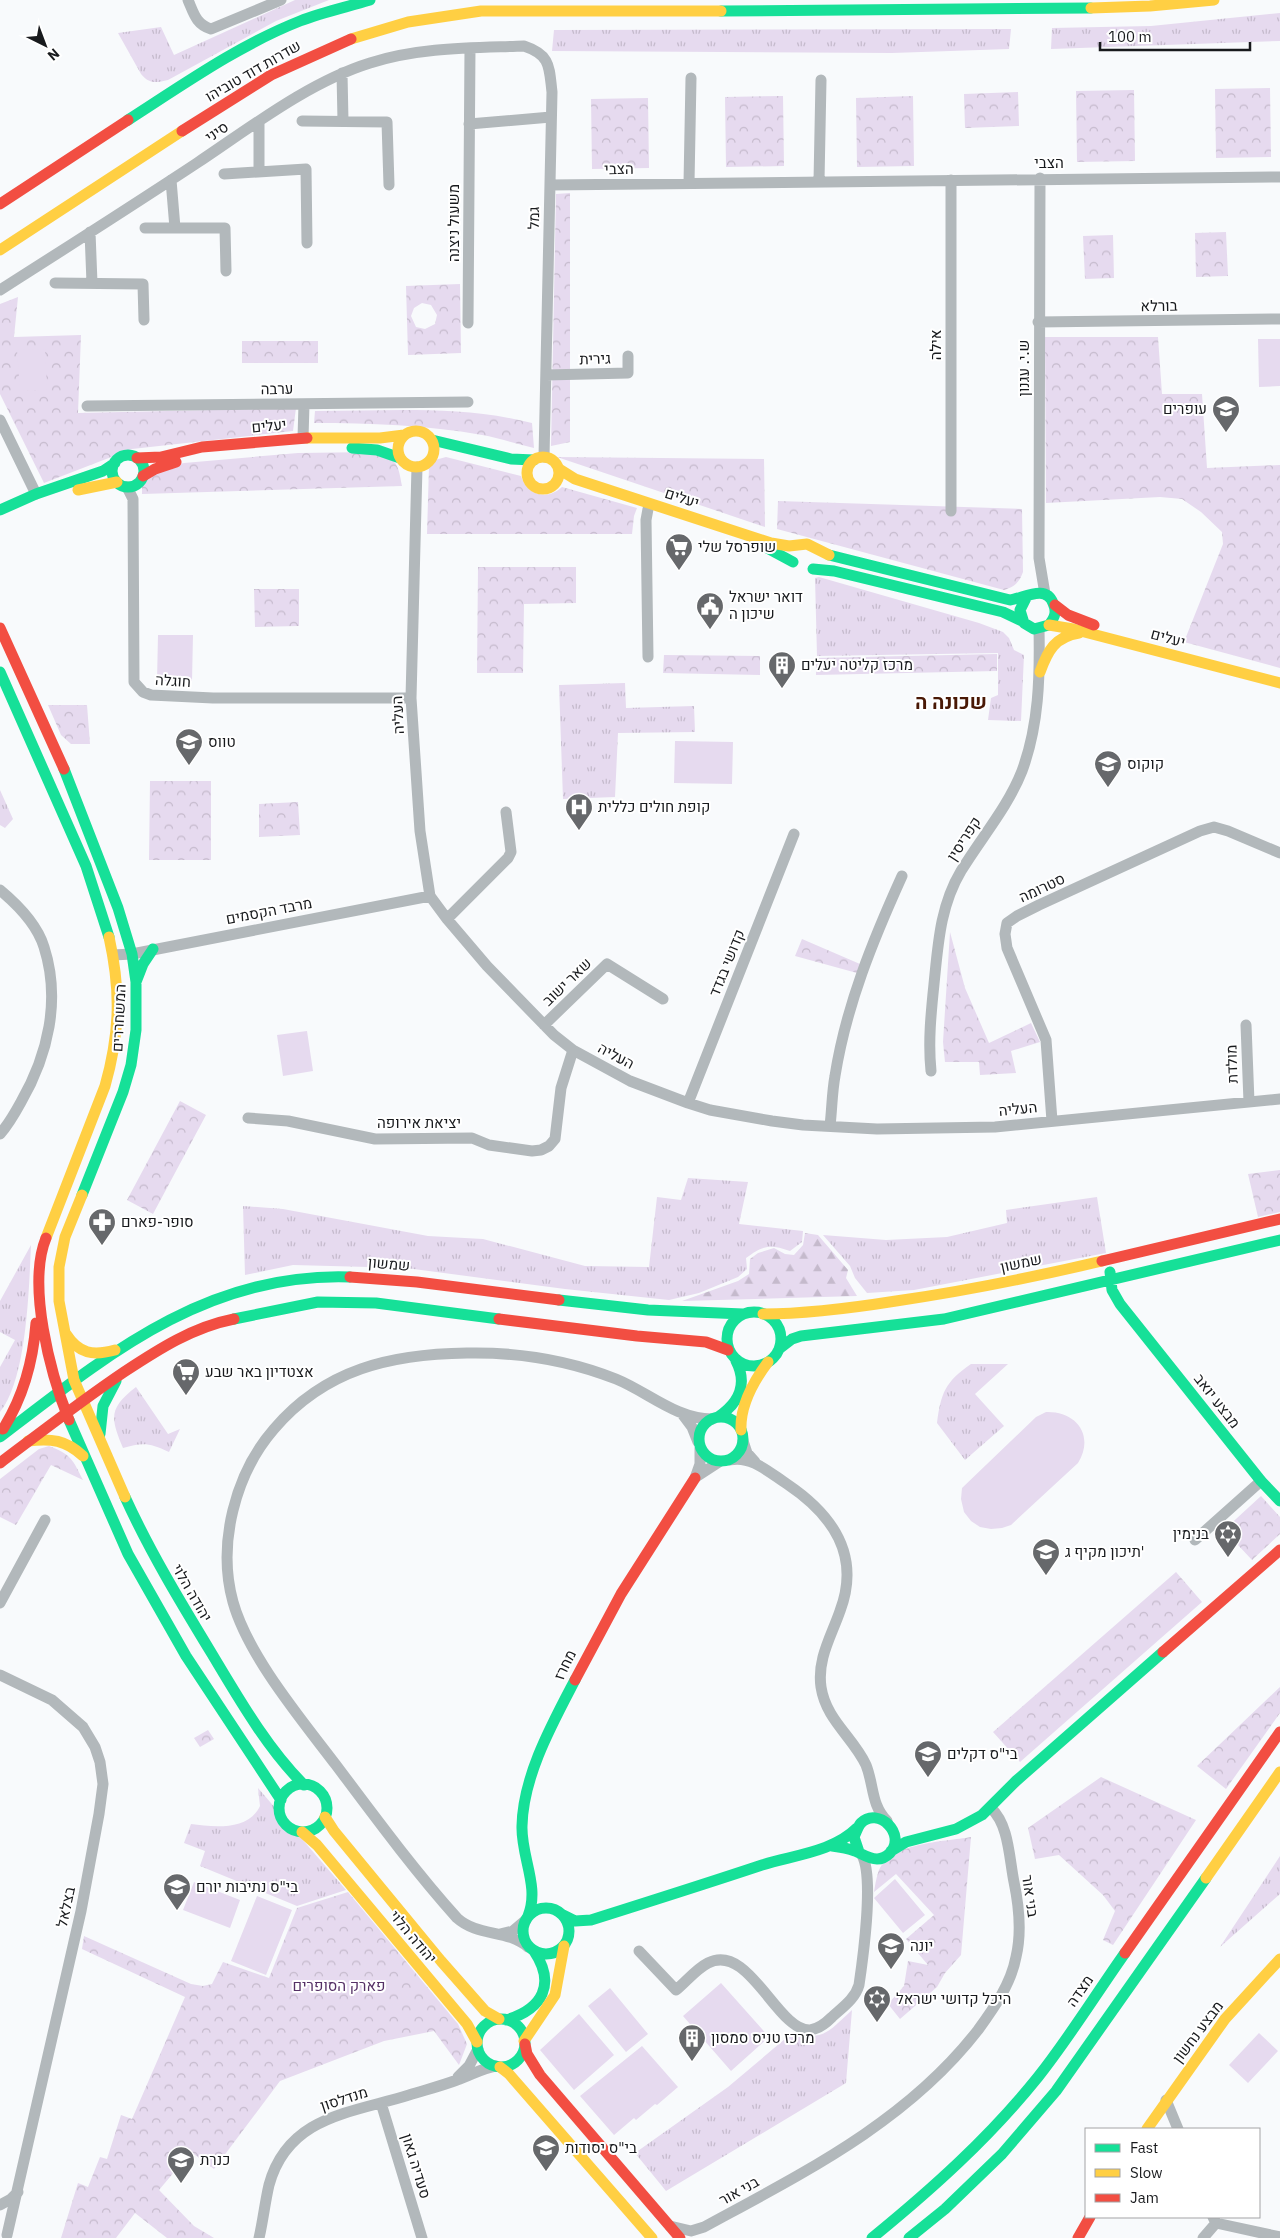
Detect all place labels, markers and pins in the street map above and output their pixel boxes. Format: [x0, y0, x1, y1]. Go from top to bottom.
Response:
school or university icon: עופרים [1211, 394, 1241, 433]
place label: עופרים [1163, 399, 1207, 418]
supermarket icon: שופרסל שלי [664, 532, 694, 571]
place label: שופרסל שלי [698, 537, 776, 556]
place label: דואר ישראל שיכון ה [729, 587, 803, 623]
public building icon: דואר ישראל שיכון ה [695, 591, 725, 630]
building icon: מרכז קליטה יעלים [767, 650, 797, 689]
place label: מרכז קליטה יעלים [801, 655, 913, 674]
school or university icon: טווס [174, 727, 204, 766]
place label: טווס [208, 732, 236, 751]
school or university icon: קוקוס [1093, 749, 1123, 788]
place label: קוקוס [1127, 754, 1164, 773]
hospital icon: קופת חולים כללית [564, 792, 594, 831]
place label: קופת חולים כללית [598, 797, 710, 816]
pharmacy icon: סופר-פארם [87, 1207, 117, 1246]
place label: סופר-פארם [121, 1212, 194, 1231]
supermarket icon: אצטדיון באר שבע [171, 1357, 201, 1396]
place label: אצטדיון באר שבע [205, 1362, 314, 1381]
synagogue icon: בנימין [1213, 1519, 1243, 1558]
place label: בנימין [1173, 1524, 1209, 1543]
school or university icon: תיכון מקיף ג' [1031, 1537, 1061, 1576]
place label: תיכון מקיף ג' [1065, 1542, 1144, 1561]
school or university icon: בי"ס דקלים [913, 1739, 943, 1778]
place label: בי"ס דקלים [947, 1744, 1018, 1763]
school or university icon: בי"ס נתיבות יורם [162, 1872, 192, 1911]
place label: בי"ס נתיבות יורם [196, 1877, 298, 1896]
school or university icon: יונה [876, 1931, 906, 1970]
place label: יונה [910, 1936, 933, 1955]
synagogue icon: היכל קדושי ישראל [862, 1984, 892, 2023]
place label: היכל קדושי ישראל [896, 1989, 1011, 2008]
building icon: מרכז טניס סמסון [677, 2023, 707, 2062]
place label: מרכז טניס סמסון [711, 2028, 814, 2047]
school or university icon: בי"ס יסודות [531, 2133, 561, 2172]
place label: בי"ס יסודות [565, 2138, 637, 2157]
school or university icon: כנרת [166, 2145, 196, 2184]
place label: כנרת [200, 2150, 230, 2169]

